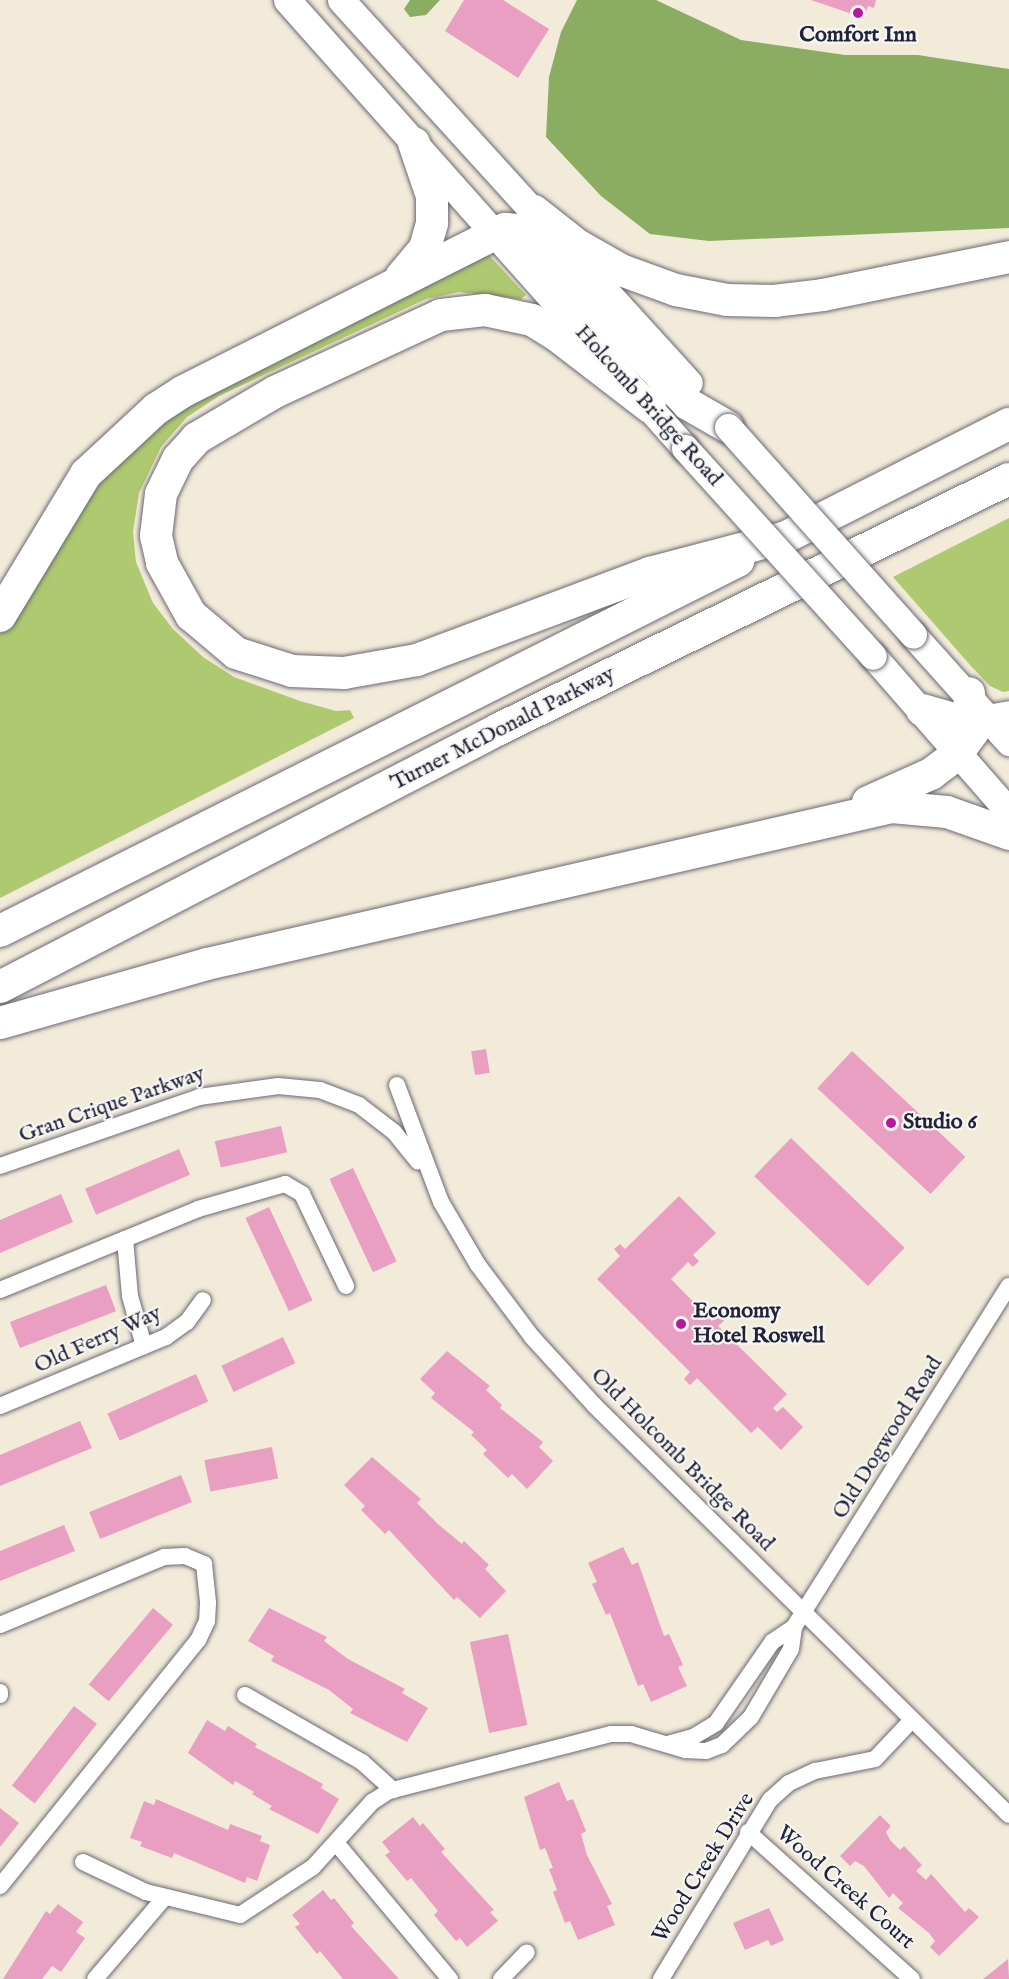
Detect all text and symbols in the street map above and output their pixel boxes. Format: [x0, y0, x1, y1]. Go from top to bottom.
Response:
marker: Comfort Inn [851, 6, 865, 20]
place label: Comfort Inn [799, 23, 917, 49]
street label: Holcomb Bridge Road [569, 320, 727, 492]
street label: Turner McDonald Parkway [387, 661, 619, 797]
street label: Gran Crique Parkway [16, 1061, 208, 1149]
place label: Studio 6 [903, 1110, 977, 1136]
marker: Studio 6 [884, 1116, 898, 1130]
place label: Economy Hotel Roswell [693, 1298, 825, 1350]
street label: Old Ferry Way [30, 1300, 166, 1380]
marker: Economy Hotel Roswell [674, 1317, 688, 1331]
street label: Old Dogwood Road [827, 1352, 949, 1524]
street label: Old Holcomb Bridge Road [585, 1363, 779, 1557]
street label: Wood Creek Drive [647, 1788, 761, 1948]
street label: Wood Creek Court [770, 1821, 920, 1955]

